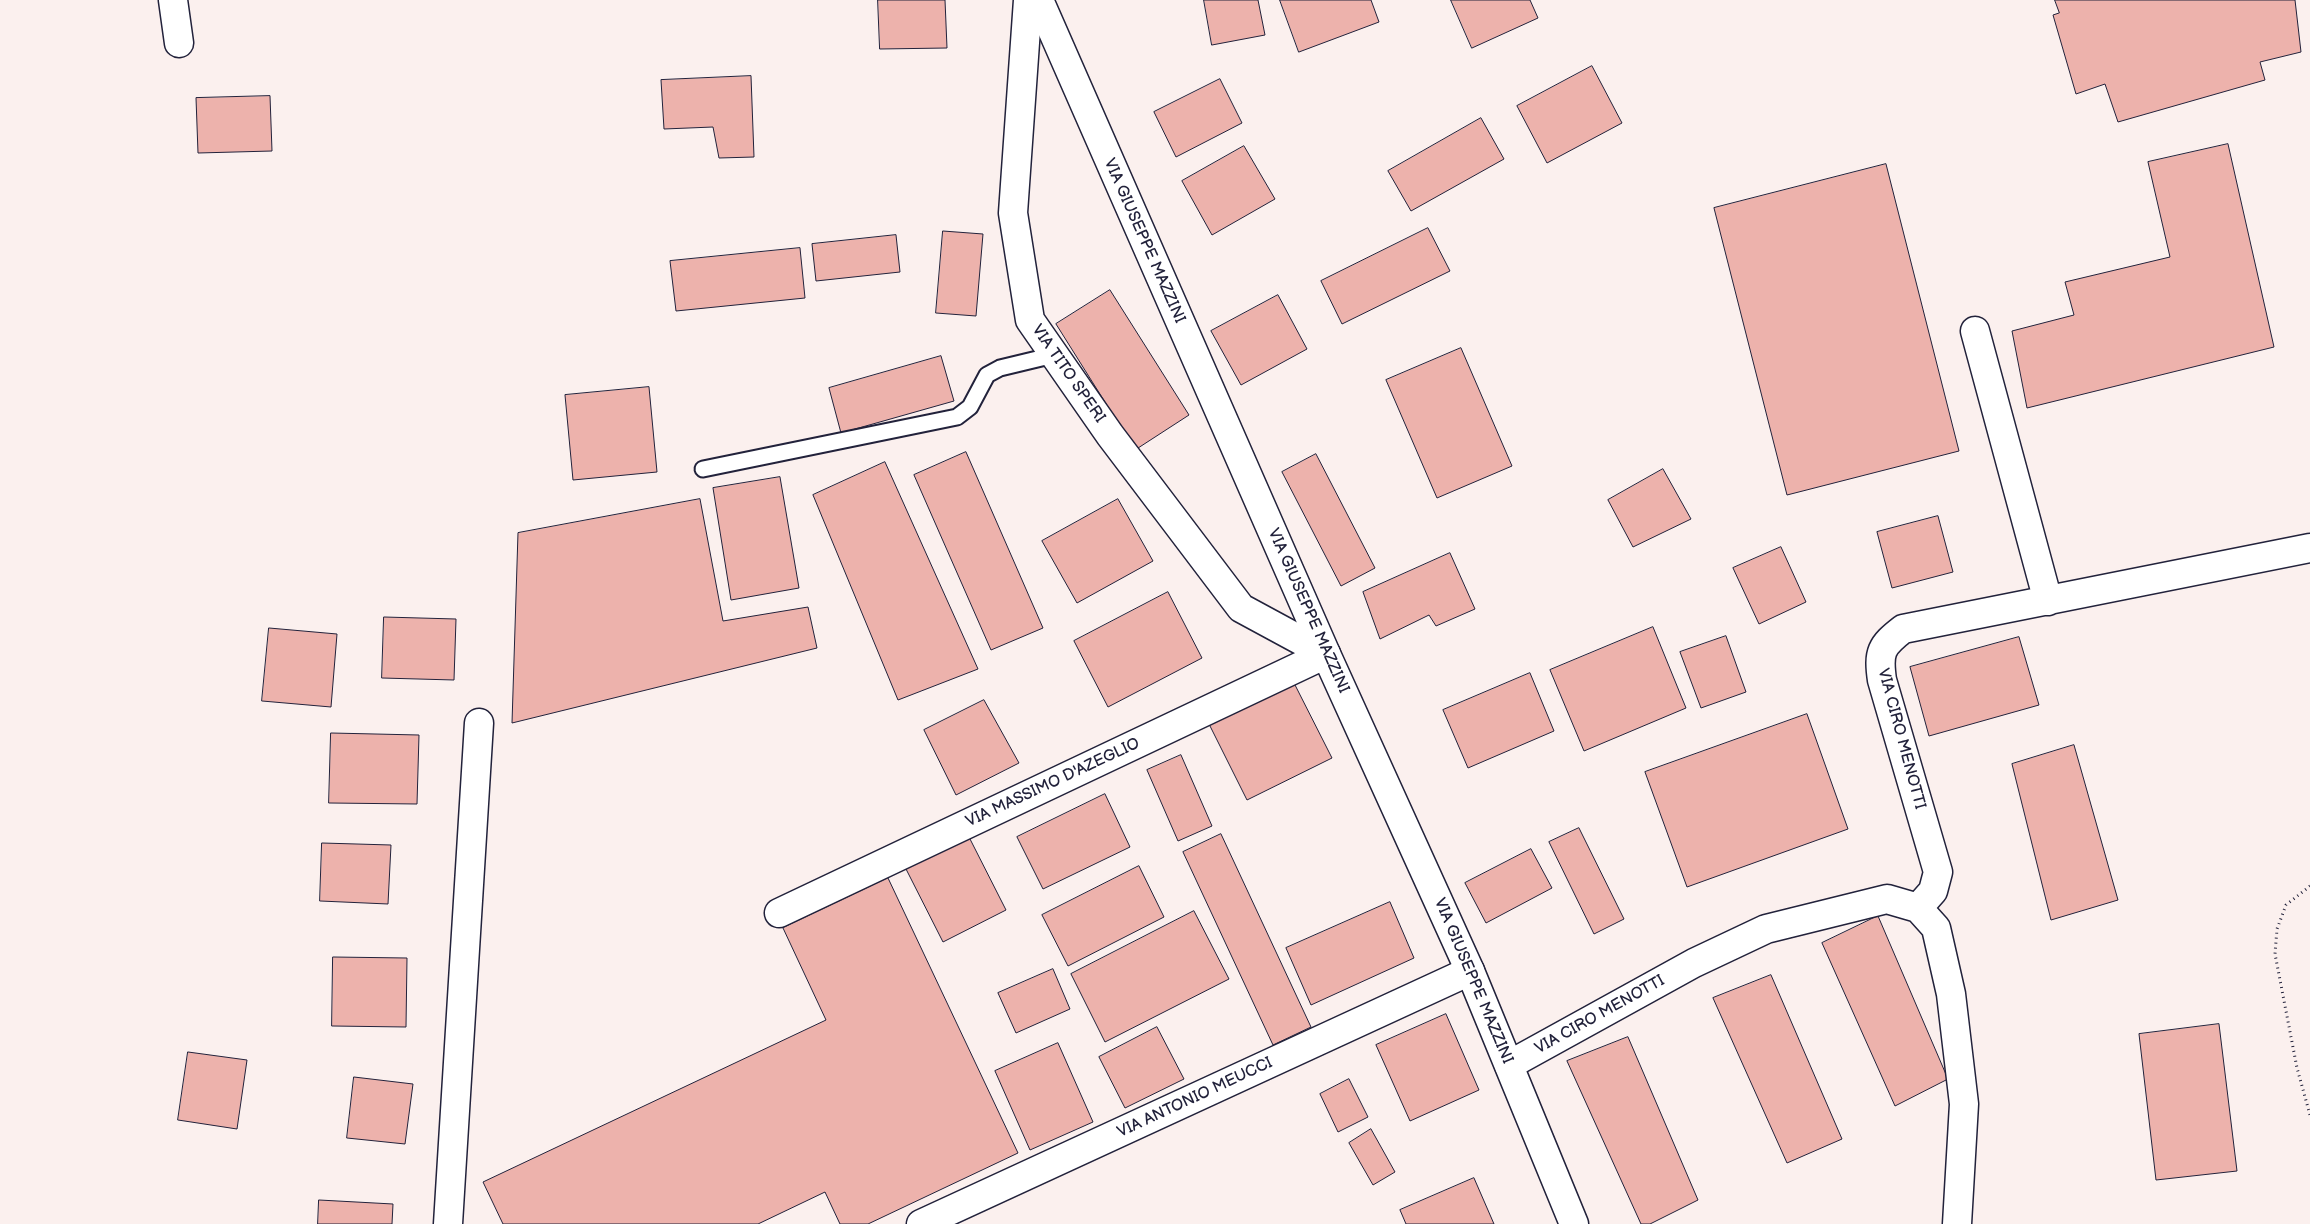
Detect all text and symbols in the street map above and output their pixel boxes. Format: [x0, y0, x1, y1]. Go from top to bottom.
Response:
street label: VIA GIUSEPPE MAZZINI [1099, 156, 1189, 326]
street label: VIA TITO SPERI [1027, 321, 1109, 427]
street label: VIA GIUSEPPE MAZZINI [1263, 526, 1353, 696]
street label: VIA CIRO MENOTTI [1873, 666, 1929, 812]
street label: VIA MASSIMO D'AZEGLIO [963, 734, 1143, 832]
street label: VIA GIUSEPPE MAZZINI [1429, 895, 1517, 1067]
street label: VIA CIRO MENOTTI [1532, 971, 1668, 1059]
street label: VIA ANTONIO MEUCCI [1114, 1054, 1276, 1142]

